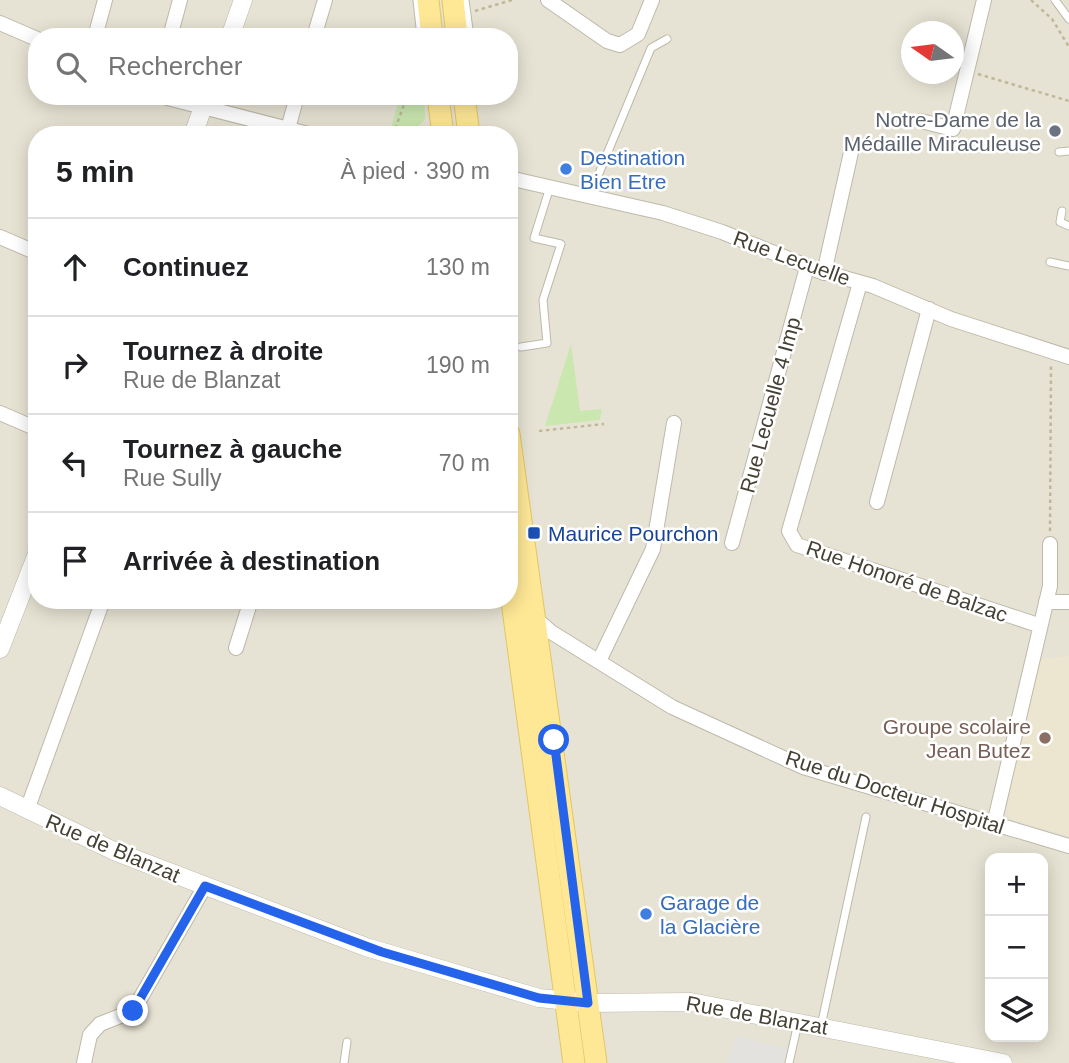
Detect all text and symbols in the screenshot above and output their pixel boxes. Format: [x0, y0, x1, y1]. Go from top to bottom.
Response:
north arrow [901, 21, 964, 84]
search box [28, 28, 518, 105]
icon: search [52, 48, 90, 86]
text: Rechercher [108, 51, 242, 81]
place label: Notre-Dame de la Médaille Miraculeuse [844, 108, 1041, 155]
marker: Notre-Dame de la Médaille Miraculeuse [1047, 123, 1063, 139]
place label: Destination Bien Etre [580, 146, 685, 193]
text: 5 min [56, 155, 134, 188]
text: À pied · 390 m [340, 158, 490, 184]
marker: Destination Bien Etre [558, 161, 574, 177]
street label: Rue Lecuelle [730, 226, 854, 290]
icon: ahead [56, 248, 94, 286]
text: Continuez [123, 252, 249, 282]
text: 130 m [426, 254, 490, 280]
street label: Rue Lecuelle 4 Imp [735, 315, 805, 495]
text: Tournez à droite [123, 336, 323, 366]
icon: right [56, 346, 94, 384]
text: 190 m [426, 352, 490, 378]
text: Rue de Blanzat [123, 367, 280, 393]
text: Tournez à gauche [123, 434, 342, 464]
icon: left [56, 444, 94, 482]
text: 70 m [439, 450, 490, 476]
text: Rue Sully [123, 465, 221, 491]
place label: Maurice Pourchon [548, 522, 718, 545]
marker: Maurice Pourchon [526, 525, 542, 541]
street label: Rue Honoré de Balzac [803, 536, 1011, 626]
icon: arrive [56, 542, 94, 580]
text: Arrivée à destination [123, 546, 380, 576]
place label: Groupe scolaire Jean Butez [883, 715, 1031, 762]
route start [538, 724, 569, 755]
marker: Groupe scolaire Jean Butez [1037, 730, 1053, 746]
street label: Rue du Docteur Hospital [783, 746, 1007, 838]
street label: Rue de Blanzat [42, 809, 184, 887]
map controls [985, 853, 1048, 1042]
button: + [985, 853, 1048, 916]
place label: Garage de la Glacière [660, 891, 760, 938]
marker: Garage de la Glacière [638, 906, 654, 922]
button: − [985, 916, 1048, 979]
button: layers [985, 979, 1048, 1042]
street label: Rue de Blanzat [684, 991, 830, 1039]
route end [117, 995, 148, 1026]

